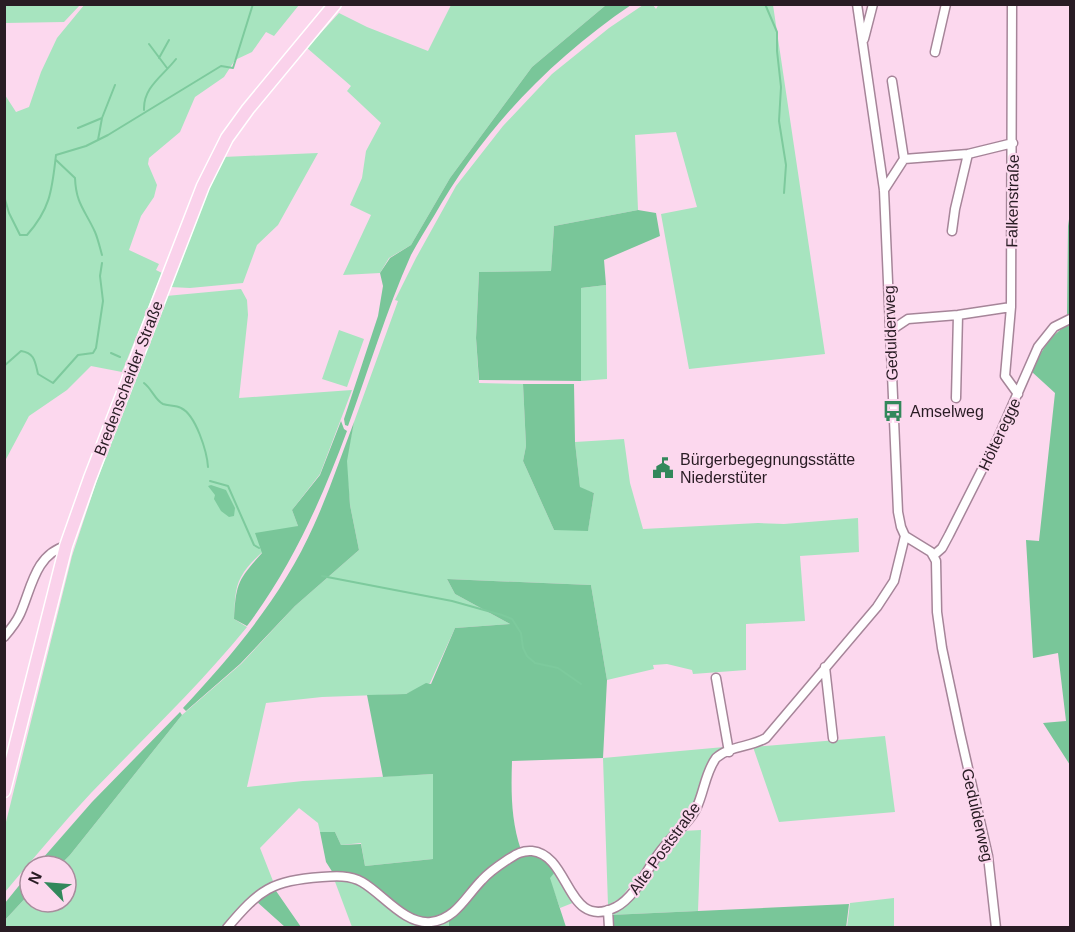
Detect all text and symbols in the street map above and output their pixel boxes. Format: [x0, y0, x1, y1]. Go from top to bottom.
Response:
street label: Falkenstraße [1003, 154, 1022, 248]
street label: Gedulderweg [880, 285, 901, 381]
street label: Bredenscheider Straße [91, 298, 166, 458]
street label: Hölteregge [975, 395, 1024, 473]
bus stop icon: Amselweg [881, 399, 905, 423]
place label: Amselweg [910, 403, 984, 420]
place label: Bürgerbegegnungsstätte Niederstüter [680, 451, 855, 486]
public building icon: Bürgerbegegnungsstätte Niederstüter [651, 456, 675, 480]
street label: Gedulderweg [959, 767, 996, 863]
street label: Alte Poststraße [625, 799, 703, 898]
north arrow [18, 854, 78, 914]
text: N [25, 869, 45, 887]

